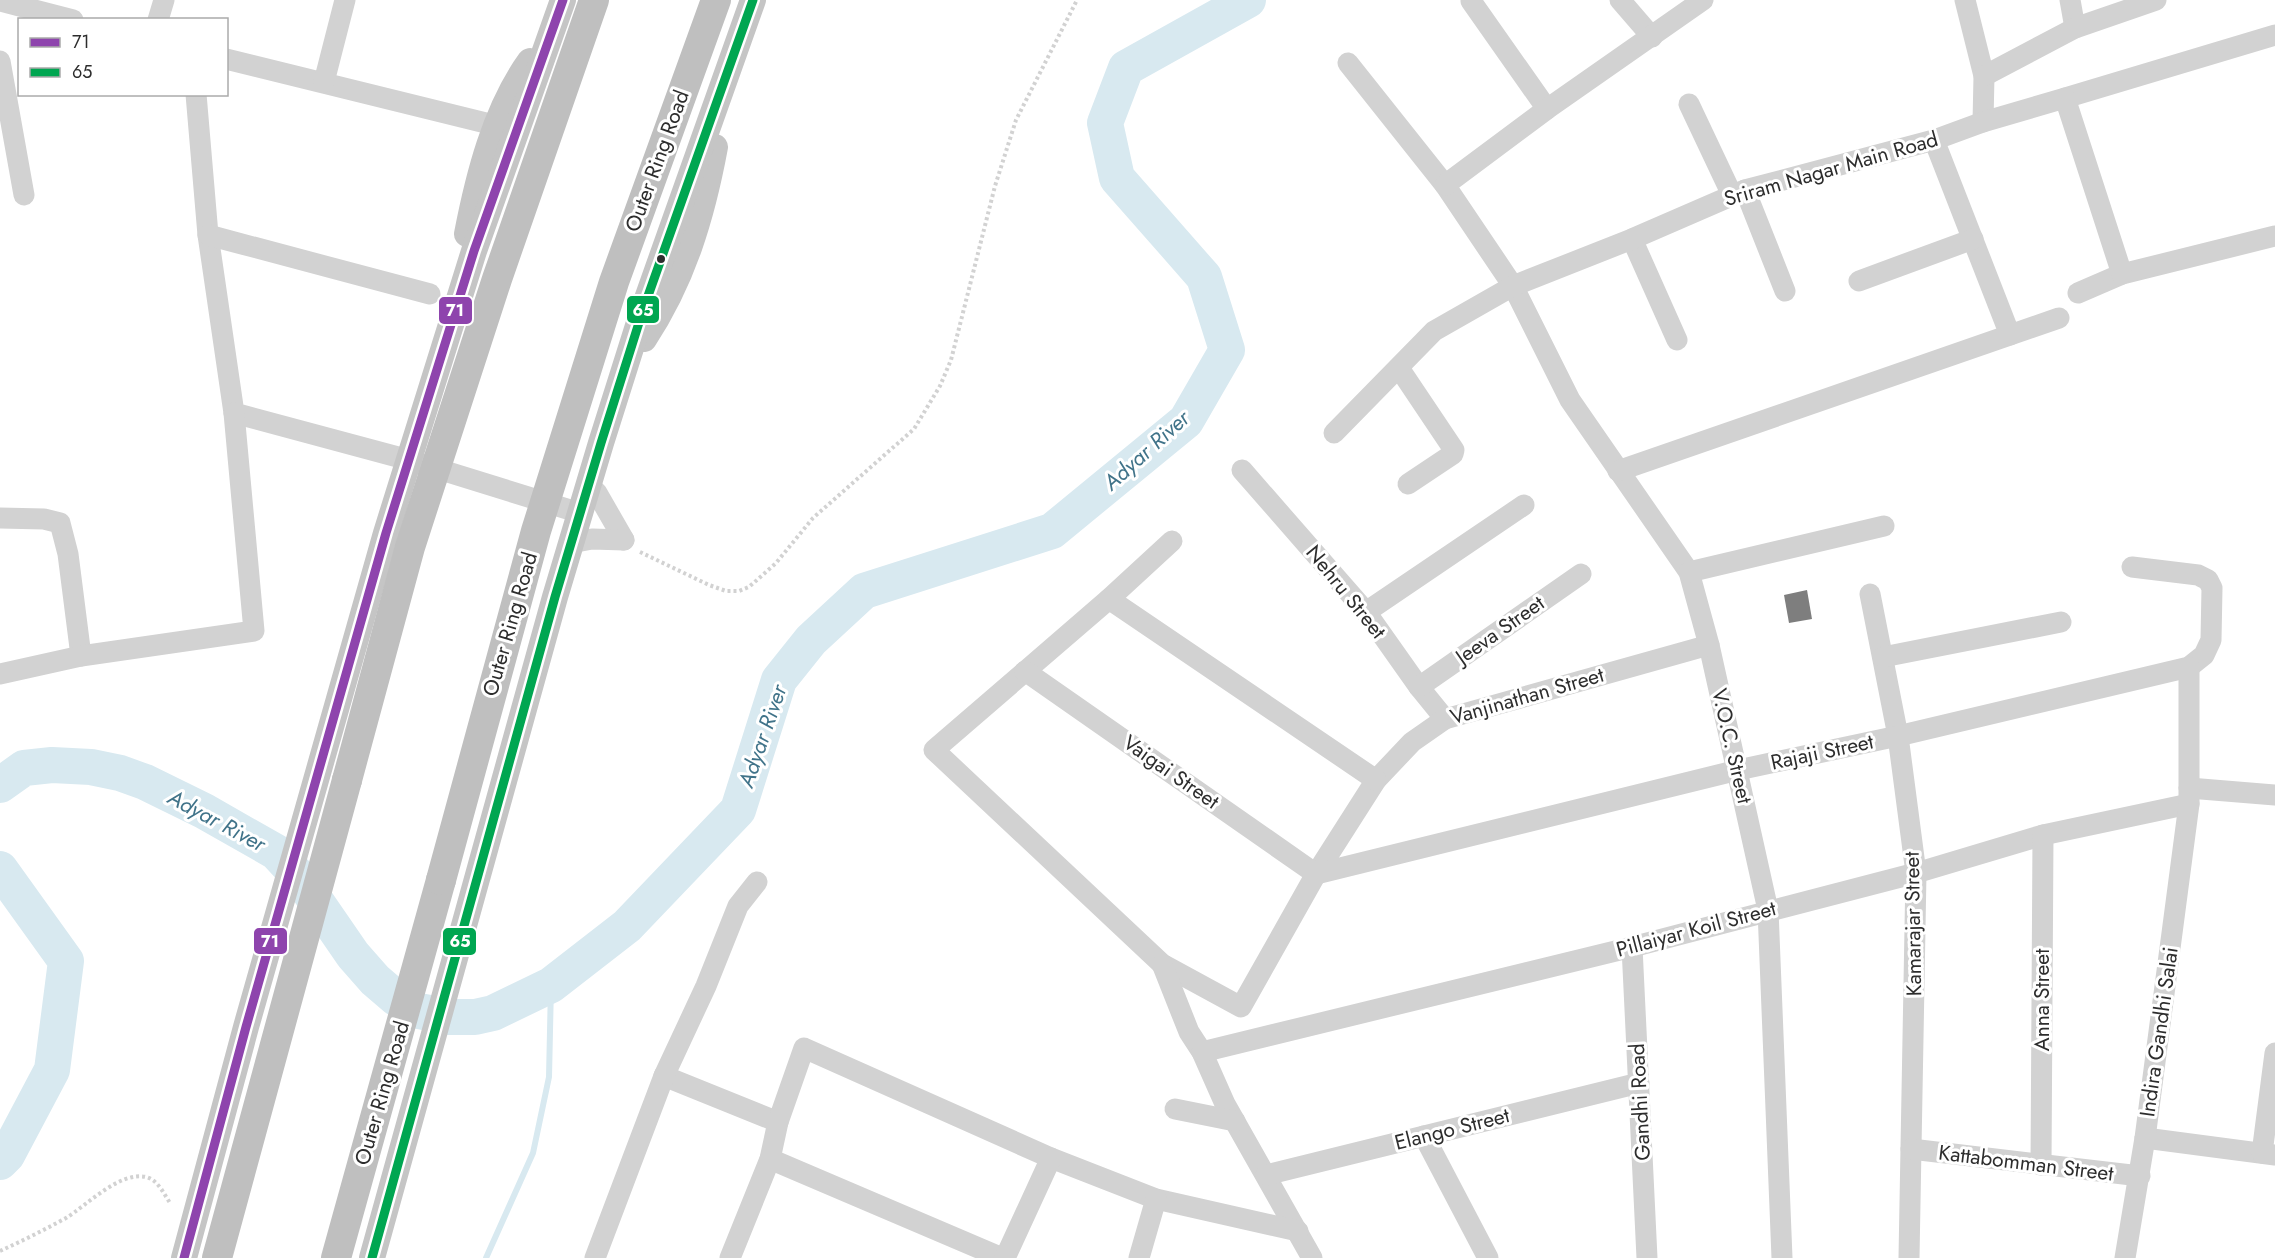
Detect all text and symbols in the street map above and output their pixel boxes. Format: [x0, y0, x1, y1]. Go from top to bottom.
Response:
legend [18, 18, 228, 96]
text: 71 [72, 29, 90, 55]
text: 65 [72, 59, 93, 85]
street label: Outer Ring Road [617, 86, 697, 236]
street label: Sriram Nagar Main Road [1720, 124, 1942, 214]
unlabelled marker [655, 253, 667, 265]
line badge: 65 [626, 295, 660, 324]
line badge: 71 [438, 296, 473, 325]
text: 71 [446, 299, 464, 322]
text: 65 [632, 299, 654, 322]
water label: Adyar River [1095, 401, 1198, 498]
street label: Nehru Street [1299, 539, 1393, 645]
street label: Outer Ring Road [475, 548, 545, 700]
street label: Jeeva Street [1447, 588, 1550, 673]
street label: Vanjinathan Street [1447, 660, 1607, 732]
water label: Adyar River [729, 679, 795, 793]
street label: V.O.C. Street [1704, 686, 1760, 806]
street label: Rajaji Street [1768, 726, 1876, 778]
street label: Vaigai Street [1117, 728, 1225, 816]
water label: Adyar River [162, 780, 273, 860]
street label: Kamarajar Street [1897, 851, 1929, 997]
street label: Pillaiyar Koil Street [1613, 893, 1779, 965]
line badge: 71 [253, 927, 288, 955]
line badge: 65 [442, 927, 477, 956]
text: 71 [261, 930, 279, 953]
text: 65 [449, 930, 471, 953]
street label: Indira Gandhi Salai [2132, 945, 2186, 1119]
street label: Anna Street [2027, 949, 2057, 1051]
street label: Outer Ring Road [347, 1017, 417, 1169]
street label: Gandhi Road [1622, 1043, 1658, 1161]
street label: Elango Street [1391, 1100, 1513, 1158]
street label: Kattabomman Street [1937, 1137, 2115, 1189]

